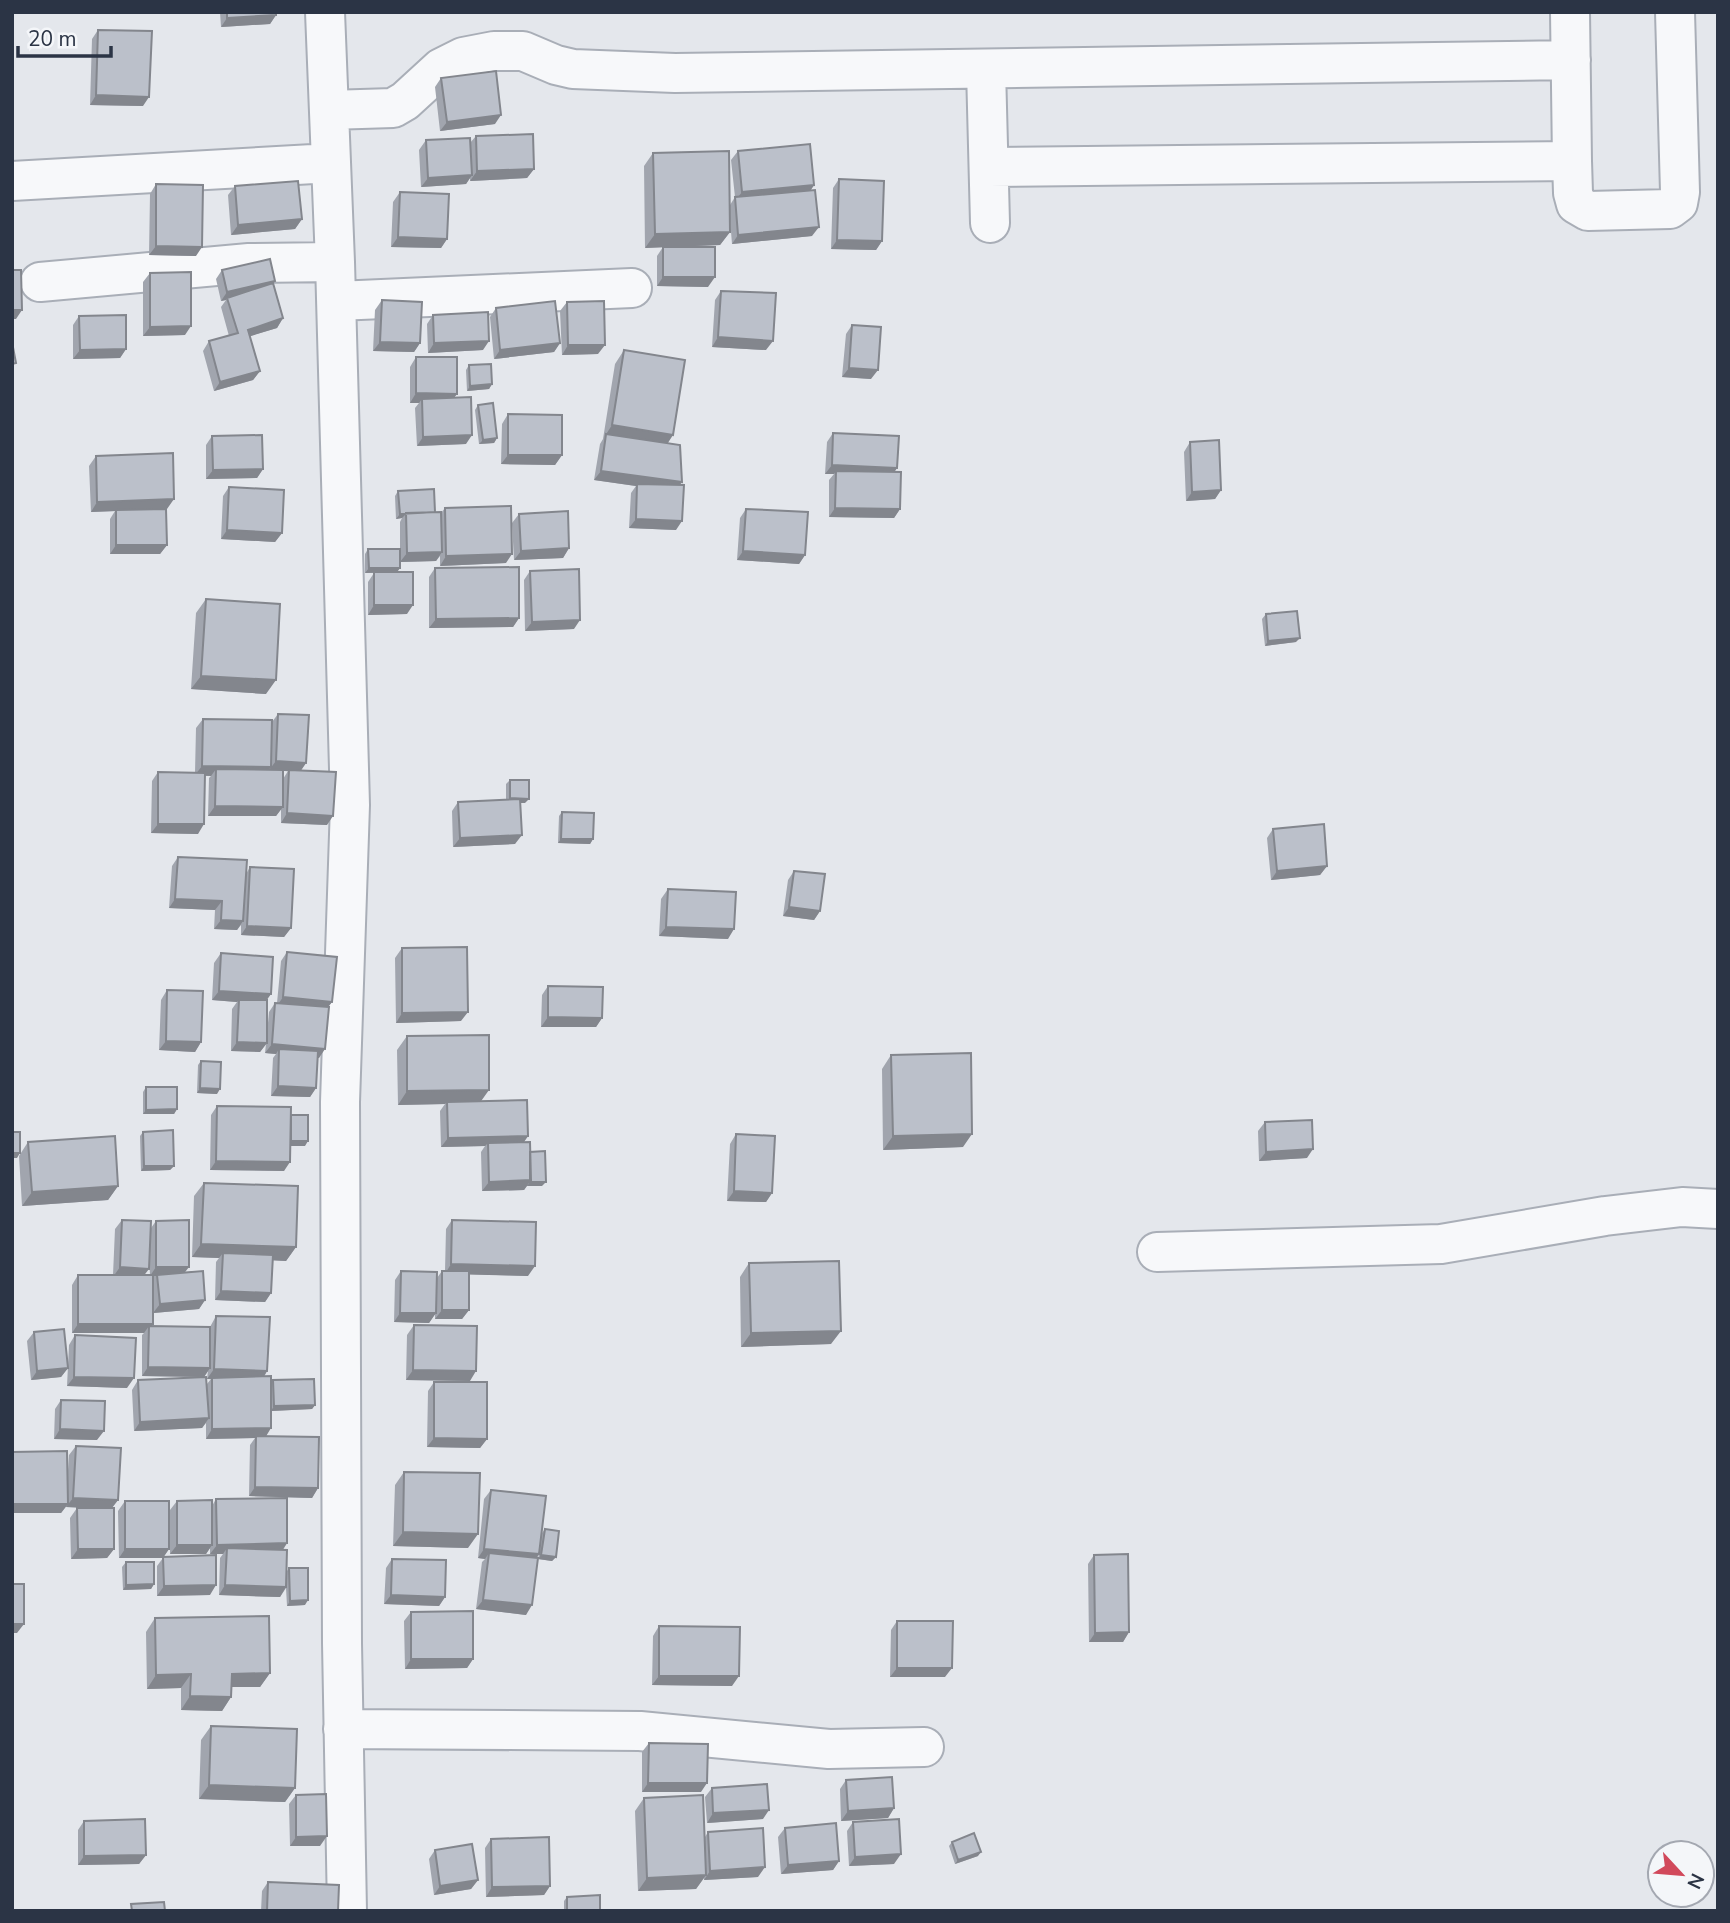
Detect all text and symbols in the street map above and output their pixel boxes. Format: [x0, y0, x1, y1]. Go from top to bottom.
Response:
scale bar [18, 14, 110, 58]
text: 20 m [28, 25, 77, 53]
north arrow [1646, 1839, 1716, 1909]
text: N [1681, 1869, 1710, 1893]

